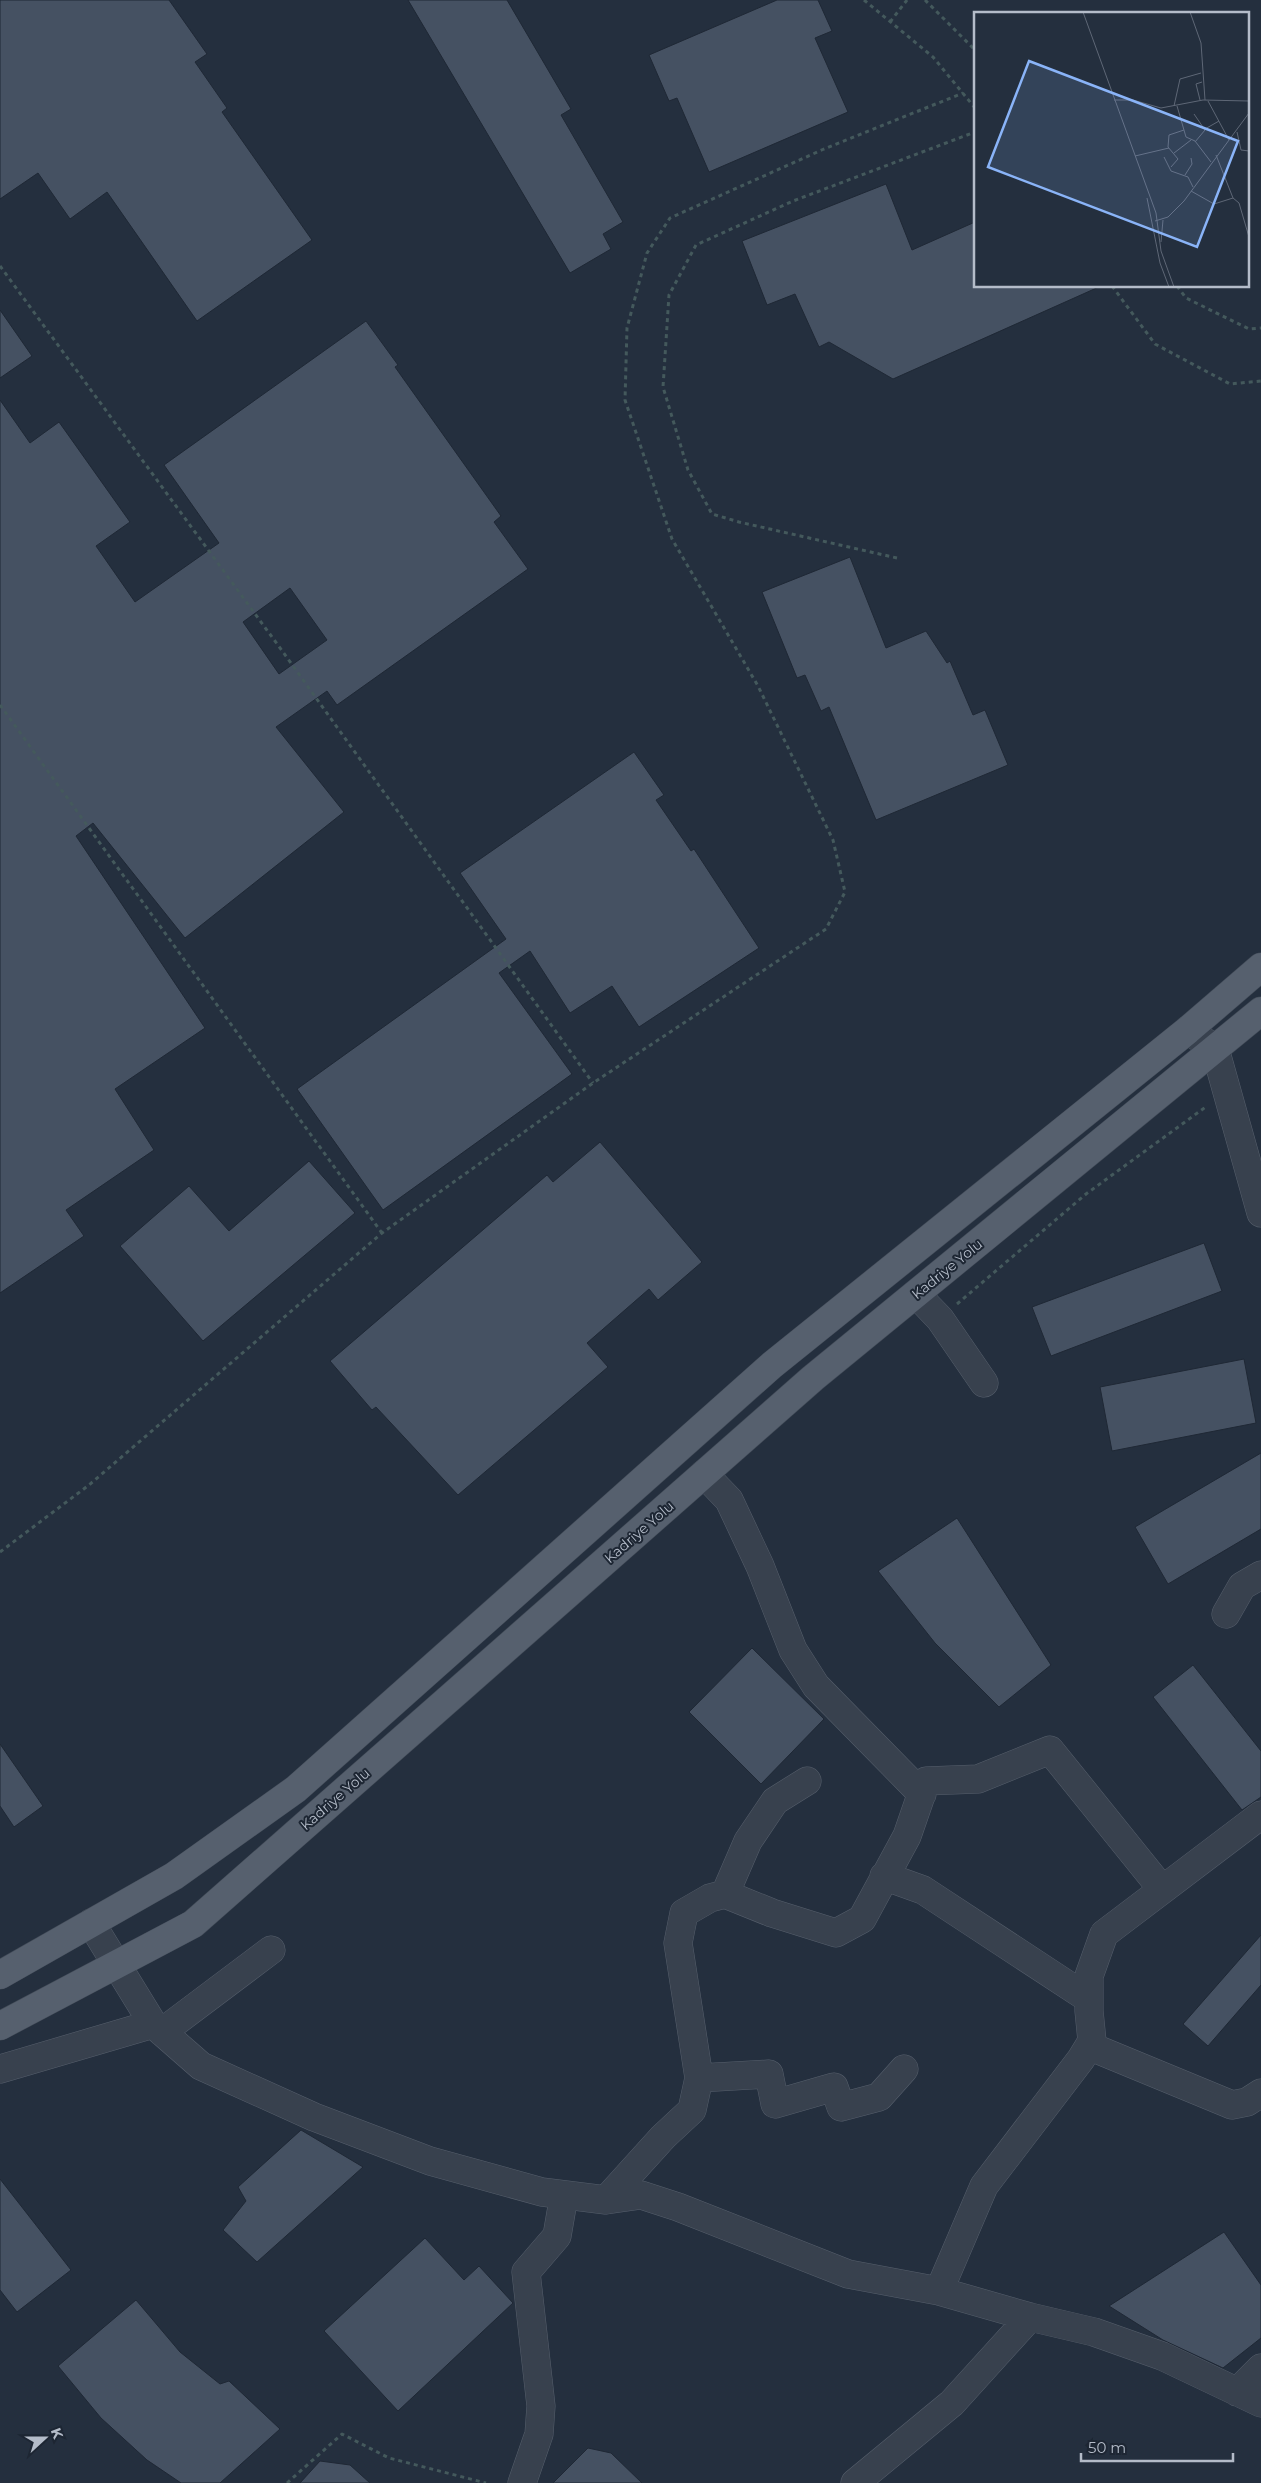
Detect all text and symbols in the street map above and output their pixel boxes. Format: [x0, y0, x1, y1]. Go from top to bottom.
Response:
inset map [974, 12, 1248, 288]
street label: Kadriye Yolu [908, 1235, 986, 1303]
street label: Kadriye Yolu [601, 1497, 677, 1567]
street label: Kadriye Yolu [297, 1764, 373, 1834]
north arrow [20, 2413, 70, 2463]
text: K [47, 2425, 68, 2442]
scale bar [1081, 2430, 1234, 2462]
text: 50 m [1088, 2438, 1126, 2457]

